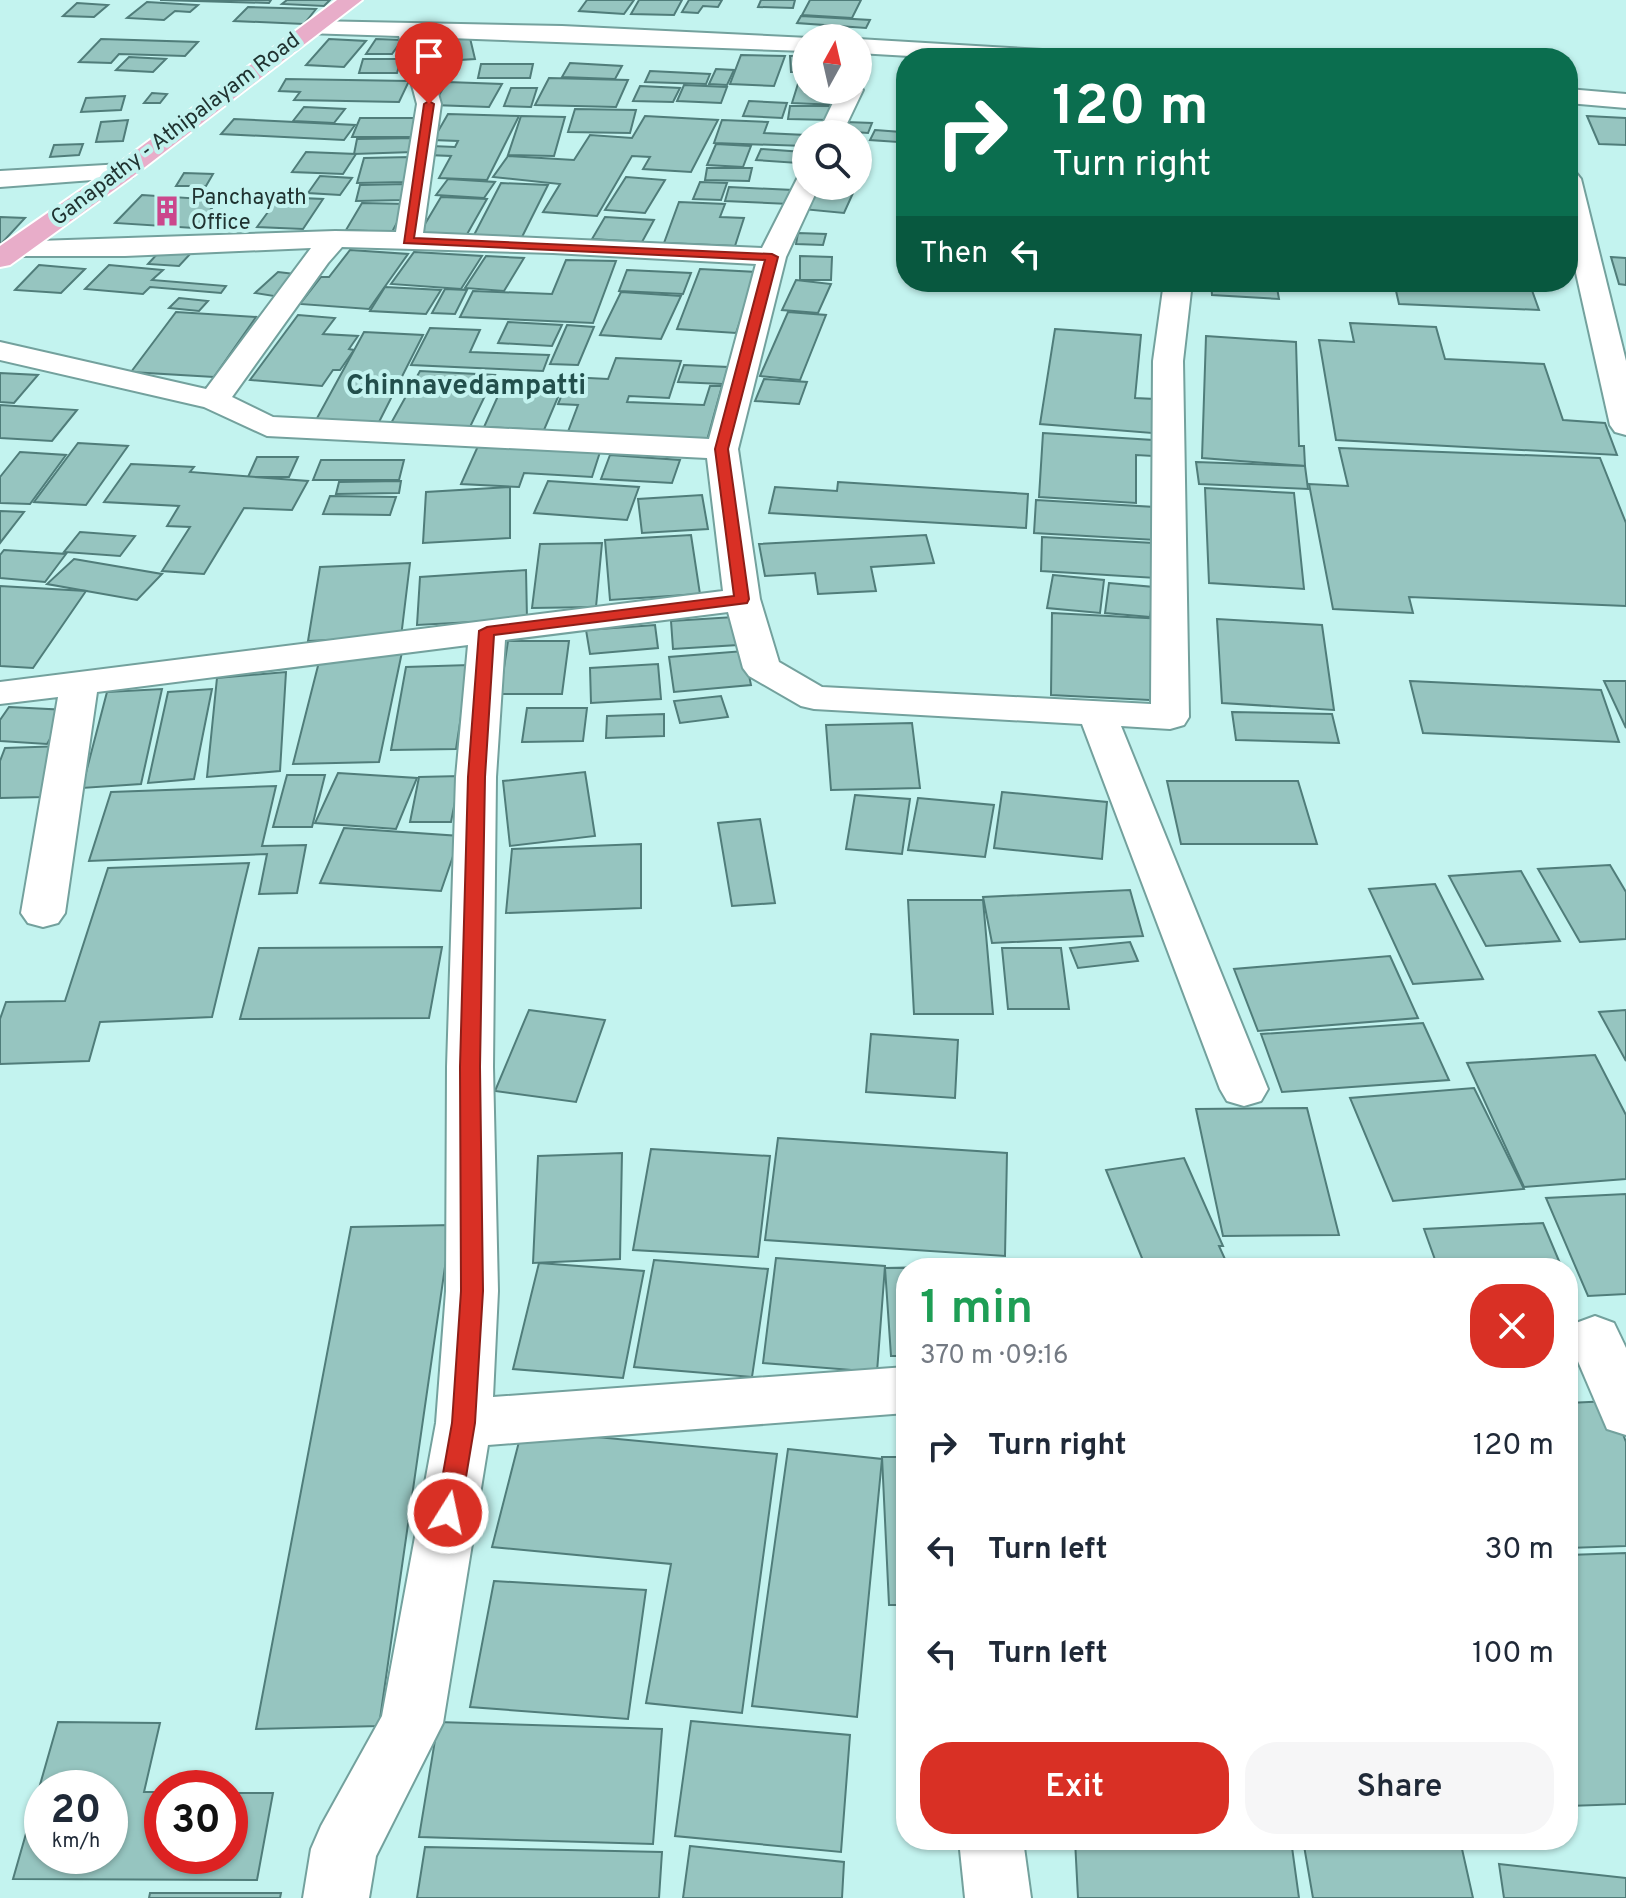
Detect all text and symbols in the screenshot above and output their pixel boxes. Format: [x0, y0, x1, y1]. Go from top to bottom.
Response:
pin [395, 22, 463, 104]
north arrow [792, 24, 872, 104]
map controls [792, 24, 872, 200]
street label: Ganapathy - Athipalayam Road [46, 27, 306, 233]
icon: arrive [407, 34, 451, 78]
text: 120 m [1052, 74, 1209, 144]
icon: right [920, 80, 1024, 184]
button: search [792, 120, 872, 200]
text: Turn right [1052, 143, 1211, 189]
place label: Panchayath Office [191, 185, 307, 237]
building icon: Panchayath Office [150, 194, 184, 228]
icon: left [1004, 232, 1048, 276]
text: Then [920, 236, 988, 273]
district label: Chinnavedampatti [346, 369, 586, 405]
text: 1 min [920, 1280, 1033, 1340]
button: close [1470, 1284, 1554, 1368]
text: 370 m · 09:16 [920, 1340, 1069, 1373]
icon: right [920, 1424, 964, 1468]
text: Turn right [988, 1428, 1126, 1465]
text: 120 m [1473, 1428, 1554, 1465]
position arrow [406, 1471, 490, 1555]
icon: left [920, 1528, 964, 1572]
text: Turn left [988, 1532, 1108, 1569]
text: 30 m [1485, 1532, 1554, 1569]
icon: left [920, 1632, 964, 1676]
text: Turn left [988, 1636, 1108, 1673]
text: 100 m [1472, 1636, 1554, 1673]
button: Exit [920, 1742, 1229, 1834]
button: Share [1245, 1742, 1554, 1834]
speed limit sign: 30 [144, 1770, 248, 1874]
text: 20 [51, 1787, 101, 1837]
text: km/h [52, 1829, 100, 1855]

